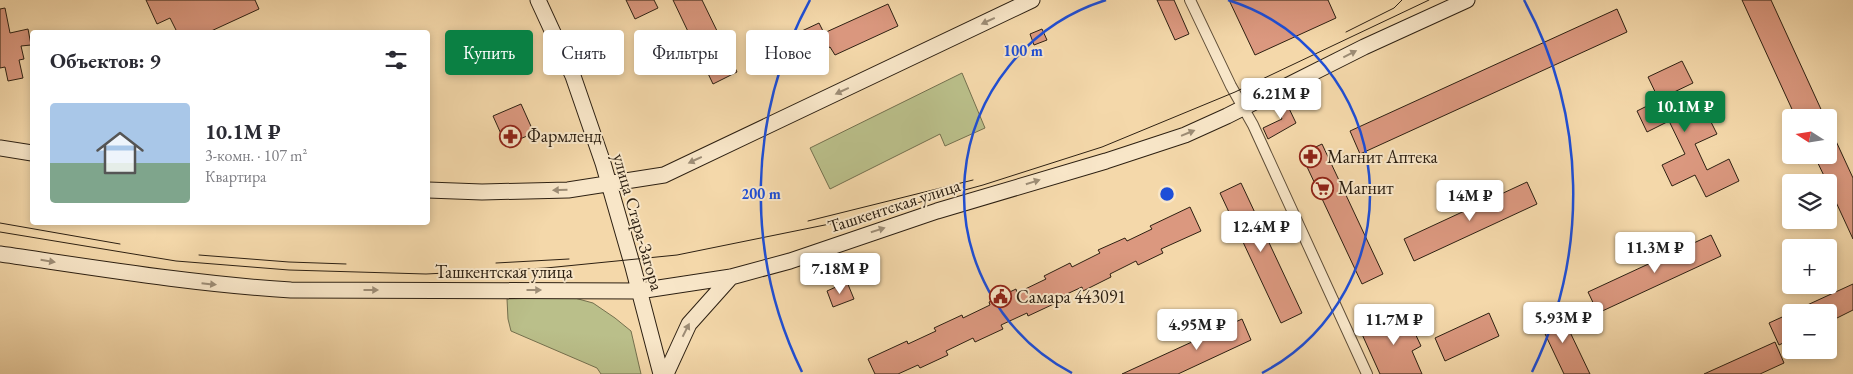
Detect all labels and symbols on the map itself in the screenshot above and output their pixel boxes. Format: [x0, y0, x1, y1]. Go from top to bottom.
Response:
one-way arrow [981, 17, 996, 25]
text: 100 m [1003, 41, 1043, 60]
one-way arrow [1342, 50, 1357, 58]
pin: 6.21M ₽ [1235, 78, 1327, 120]
one-way arrow [835, 87, 849, 95]
pin: 10.1M ₽ [1639, 90, 1731, 133]
north arrow [1782, 109, 1838, 164]
pharmacy icon: Фармленд [499, 124, 523, 148]
place label: Фармленд [527, 124, 602, 147]
one-way arrow [1181, 129, 1195, 137]
pharmacy icon: Магнит Аптека [1299, 145, 1323, 169]
place label: Магнит Аптека [1327, 145, 1439, 168]
street label: улица Стара-Загора [608, 150, 669, 294]
one-way arrow [688, 157, 702, 165]
street label: Ташкентская улица [825, 173, 964, 238]
supermarket icon: Магнит [1310, 176, 1334, 200]
place label: Магнит [1338, 176, 1394, 199]
one-way arrow [1026, 178, 1041, 186]
pin: 14M ₽ [1435, 180, 1505, 222]
text: 200 m [741, 184, 781, 203]
centre of rings [1158, 185, 1176, 203]
one-way arrow [552, 186, 568, 194]
pin: 12.4M ₽ [1215, 210, 1307, 253]
one-way arrow [870, 226, 885, 234]
pin: 11.3M ₽ [1609, 232, 1701, 274]
pin: 7.18M ₽ [794, 252, 886, 295]
one-way arrow [41, 257, 57, 265]
street label: Ташкентская улица [435, 260, 574, 283]
one-way arrow [201, 280, 217, 288]
public building icon: Самара 443091 [988, 285, 1012, 309]
place label: Самара 443091 [1016, 285, 1126, 308]
one-way arrow [364, 286, 380, 294]
one-way arrow [526, 286, 542, 294]
pin: 5.93M ₽ [1517, 302, 1609, 344]
pin: 11.7M ₽ [1348, 304, 1440, 346]
pin: 4.95M ₽ [1151, 308, 1243, 351]
one-way arrow [683, 323, 691, 337]

